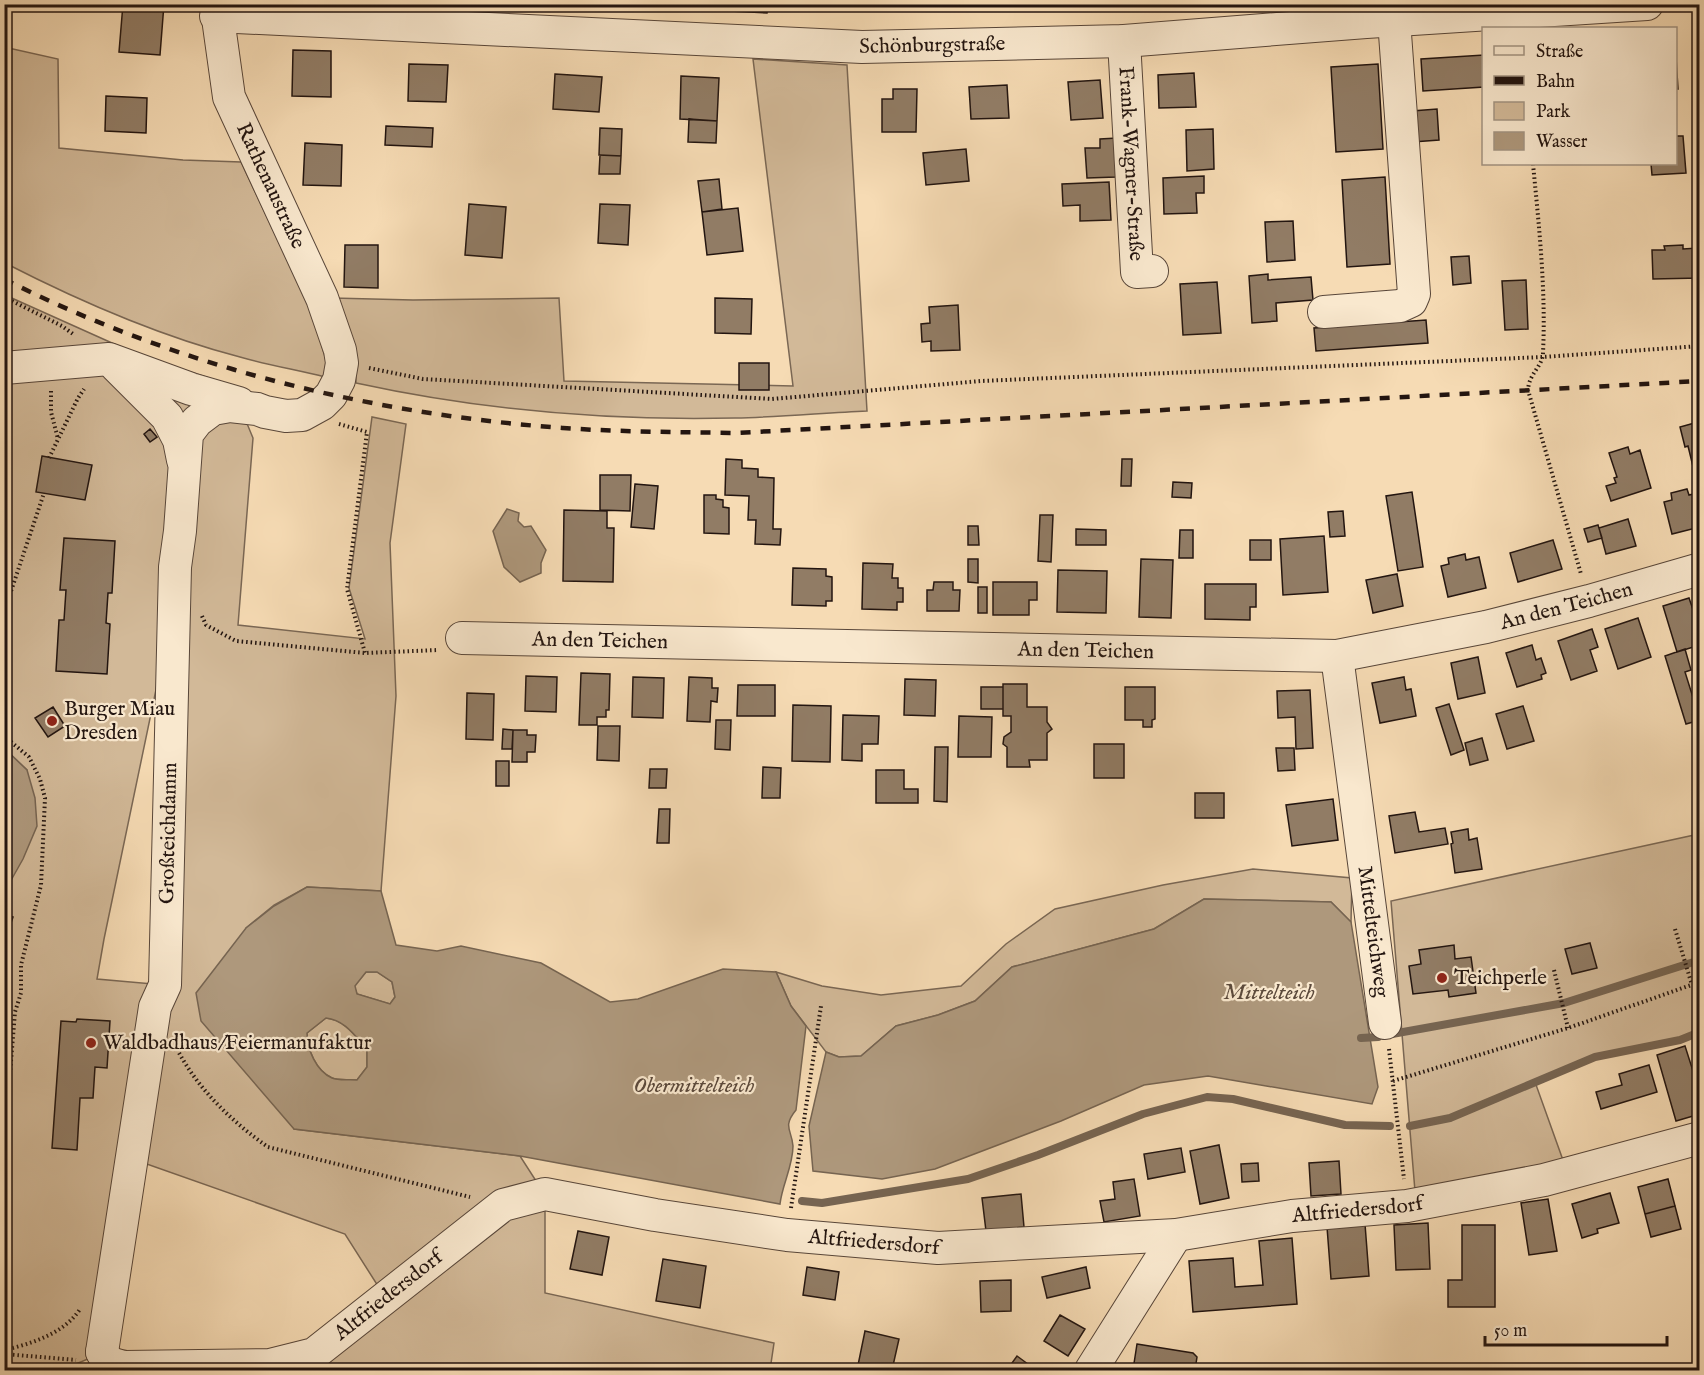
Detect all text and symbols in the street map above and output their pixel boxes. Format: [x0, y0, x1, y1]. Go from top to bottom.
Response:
legend [1482, 27, 1677, 165]
street label: Schönburgstraße [859, 30, 1006, 61]
text: Straße [1536, 41, 1583, 64]
street label: Frank-Wagner-Straße [1112, 66, 1150, 262]
text: Bahn [1536, 71, 1575, 94]
text: Park [1536, 101, 1571, 124]
street label: Rathenaustraße [229, 119, 311, 254]
text: Wasser [1536, 131, 1588, 154]
street label: An den Teichen [1496, 576, 1636, 637]
street label: An den Teichen [531, 626, 668, 656]
street label: An den Teichen [1016, 636, 1154, 666]
place label: Burger Miau Dresden [64, 696, 175, 747]
marker: Burger Miau Dresden [45, 714, 59, 728]
street label: Großteichdamm [153, 762, 184, 904]
street label: Mittelteichweg [1351, 864, 1395, 1000]
place label: Teichperle [1454, 965, 1547, 992]
marker: Teichperle [1435, 971, 1449, 985]
water label: Mittelteich [1223, 979, 1315, 1007]
place label: Waldbadhaus/Feiermanufaktur [103, 1030, 372, 1057]
marker: Waldbadhaus/Feiermanufaktur [84, 1036, 98, 1050]
water label: Obermittelteich [633, 1072, 755, 1100]
street label: Altfriedersdorf [1290, 1189, 1429, 1230]
street label: Altfriedersdorf [806, 1223, 944, 1262]
street label: Altfriedersdorf [328, 1242, 451, 1347]
scale bar [1485, 1309, 1666, 1347]
text: 50 m [1494, 1320, 1527, 1343]

